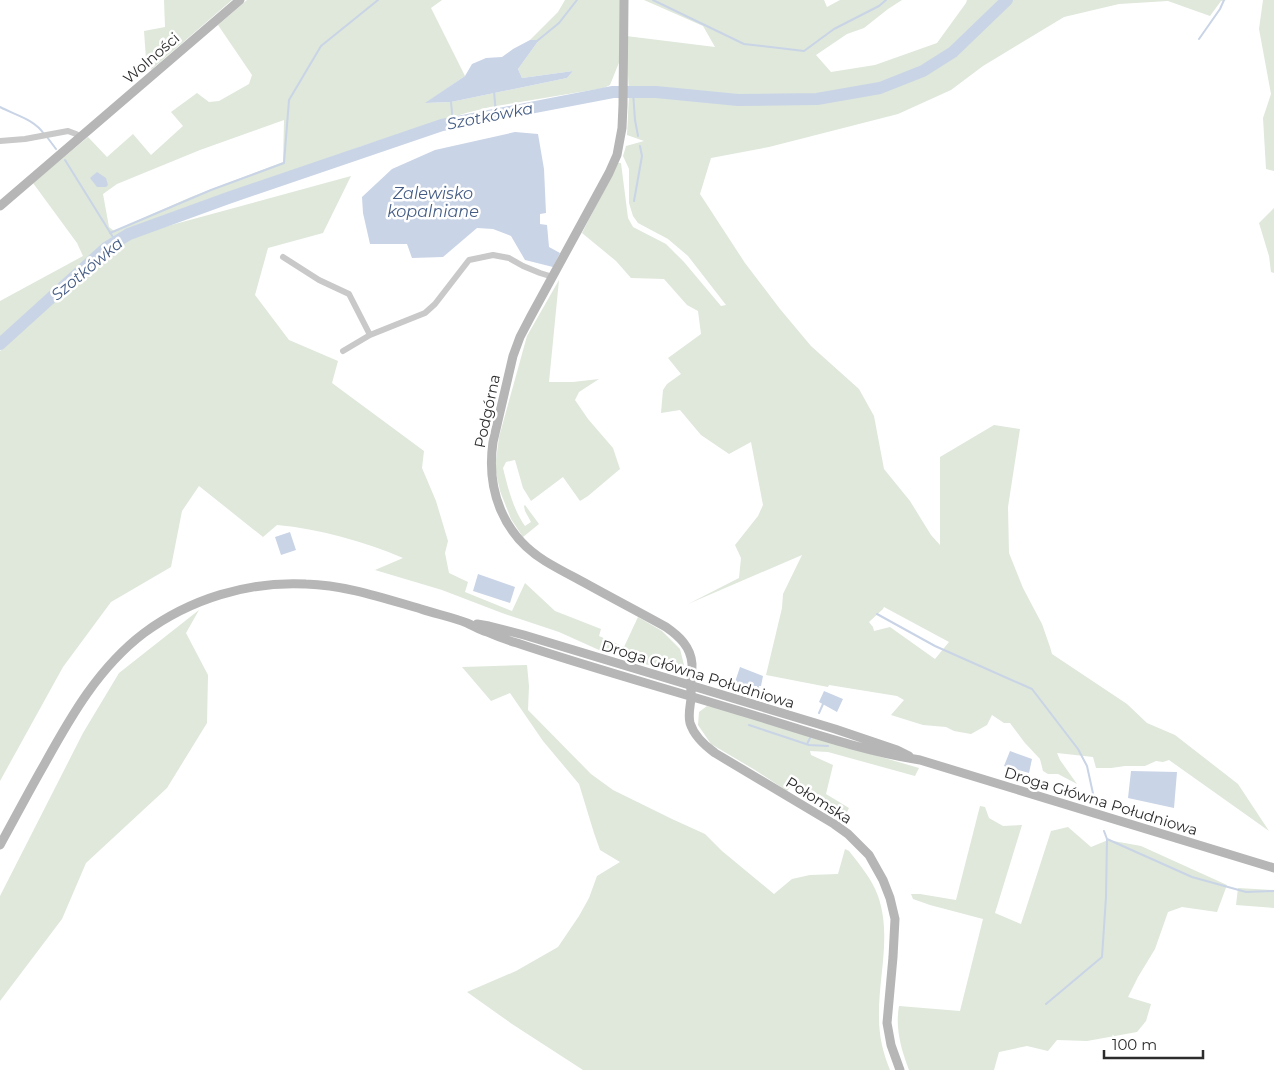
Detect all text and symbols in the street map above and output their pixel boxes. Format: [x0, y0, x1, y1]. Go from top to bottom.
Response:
street label: Wolności [119, 28, 183, 88]
water label: Szotkówka [445, 98, 535, 134]
water label: Zalewisko kopalniane [387, 184, 479, 221]
water label: Szotkówka [47, 234, 127, 304]
street label: Podgórna [470, 372, 504, 450]
street label: Droga Główna Południowa [599, 635, 797, 713]
street label: Droga Główna Południowa [1002, 762, 1200, 840]
street label: Połomska [782, 772, 856, 828]
scale bar [1104, 1028, 1203, 1060]
text: 100 m [1112, 1035, 1157, 1054]

